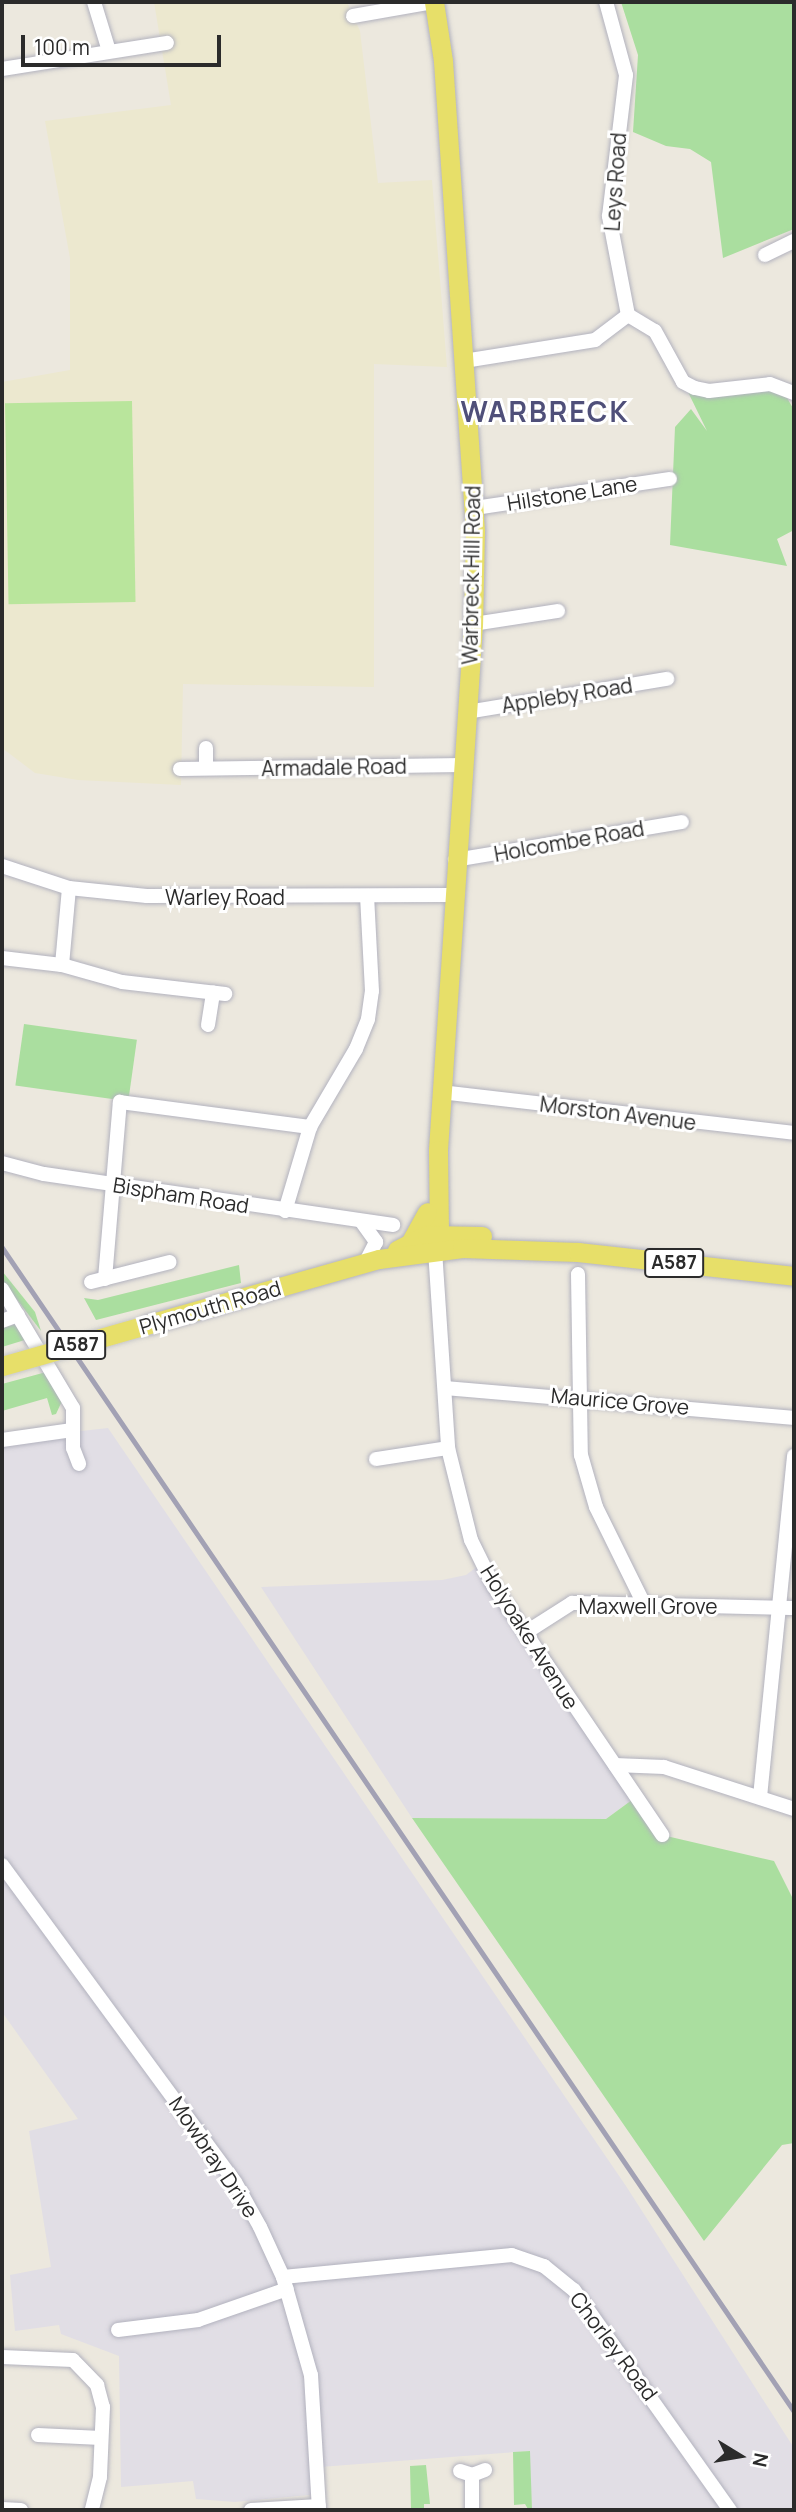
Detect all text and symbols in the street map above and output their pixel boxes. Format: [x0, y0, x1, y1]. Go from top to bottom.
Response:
scale bar [24, 21, 224, 65]
text: 100 m [34, 33, 90, 61]
street label: Leys Road [599, 132, 631, 232]
district label: WARBRECK [461, 394, 629, 428]
street label: Hilstone Lane [505, 470, 639, 516]
street label: Warbreck Hill Road [457, 485, 485, 665]
street label: Appleby Road [500, 672, 634, 718]
street label: Armadale Road [261, 753, 407, 781]
street label: Holcombe Road [492, 815, 646, 867]
street label: Warley Road [165, 884, 285, 910]
street label: Morston Avenue [538, 1091, 698, 1135]
street label: Bispham Road [111, 1172, 251, 1218]
road number: A587 [642, 1247, 706, 1278]
street label: Plymouth Road [136, 1275, 284, 1339]
road number: A587 [44, 1330, 108, 1360]
street label: Maurice Grove [550, 1382, 690, 1420]
street label: Holyoake Avenue [476, 1560, 584, 1714]
street label: Maxwell Grove [579, 1593, 717, 1619]
street label: Mowbray Drive [164, 2092, 264, 2222]
street label: Chorley Road [565, 2287, 663, 2405]
north arrow [705, 2421, 775, 2491]
text: N [747, 2451, 775, 2469]

